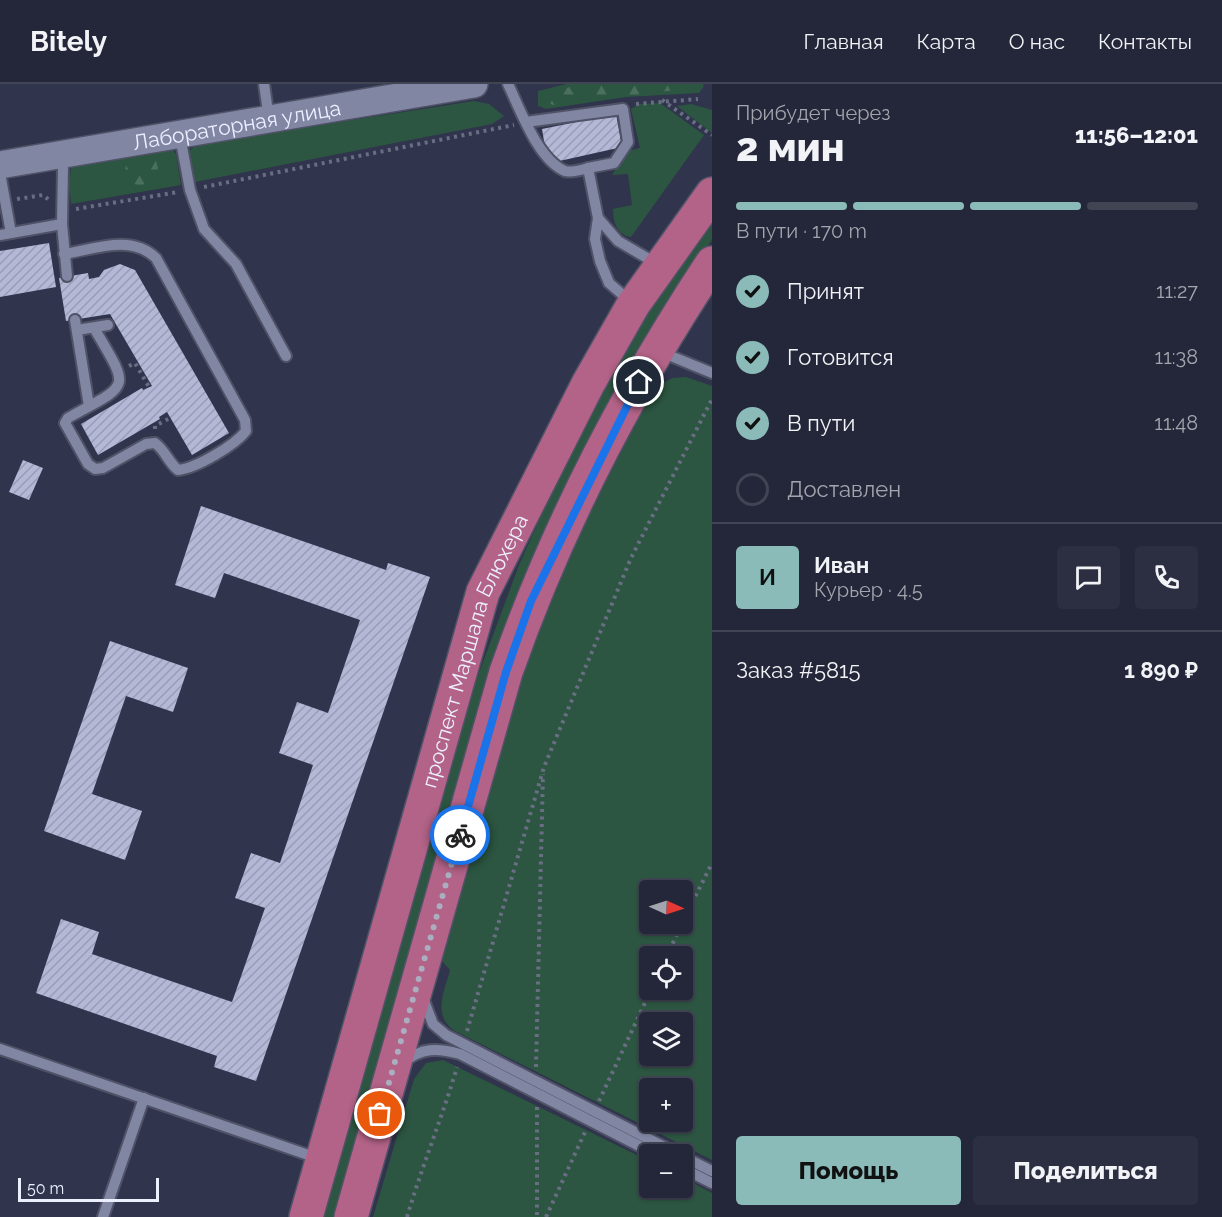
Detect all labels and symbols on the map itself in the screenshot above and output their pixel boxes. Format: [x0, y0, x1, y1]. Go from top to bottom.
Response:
street label: Лабораторная улица [131, 95, 342, 155]
pin [613, 356, 664, 407]
street label: проспект Маршала Блюхера [416, 510, 533, 791]
courier [430, 805, 490, 865]
north arrow [639, 880, 693, 934]
pin [354, 1088, 405, 1139]
scale bar [18, 1175, 159, 1202]

